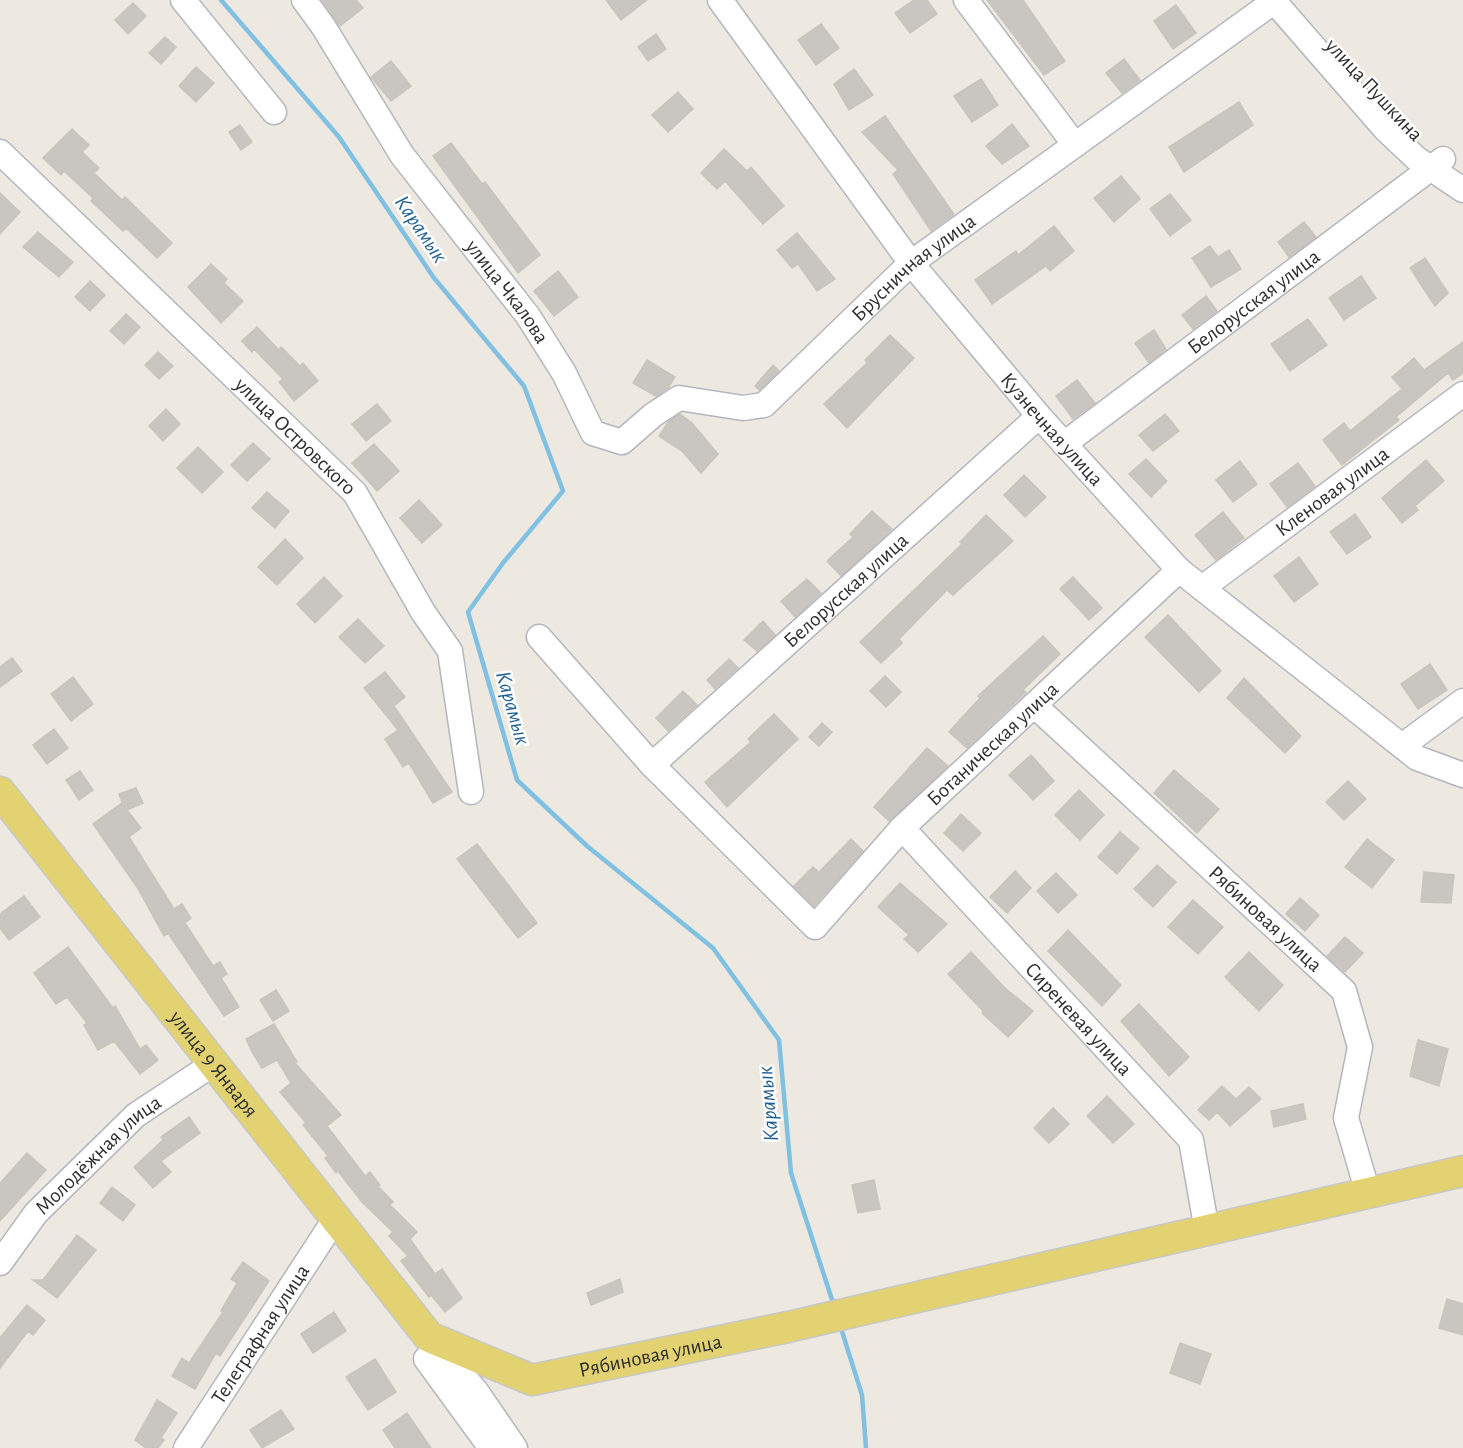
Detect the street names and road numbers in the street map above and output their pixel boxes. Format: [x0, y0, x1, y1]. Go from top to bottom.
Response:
street label: улица Пушкина [1321, 34, 1427, 146]
street label: Брусничная улица [847, 209, 980, 325]
street label: улица Чкалова [461, 235, 553, 347]
street label: Белорусская улица [1183, 245, 1324, 358]
street label: Кузнечная улица [997, 369, 1108, 490]
street label: улица Островского [230, 373, 360, 499]
street label: Кленовая улица [1271, 442, 1393, 540]
street label: Белорусская улица [780, 529, 912, 651]
street label: Ботаническая улица [923, 678, 1062, 810]
street label: Рябиновая улица [1205, 862, 1326, 976]
street label: Сиреневая улица [1021, 958, 1136, 1080]
street label: улица 9 Января [165, 1006, 262, 1121]
street label: Молодёжная улица [31, 1091, 165, 1218]
street label: Телеграфная улица [207, 1260, 313, 1407]
street label: Рябиновая улица [577, 1330, 724, 1381]

